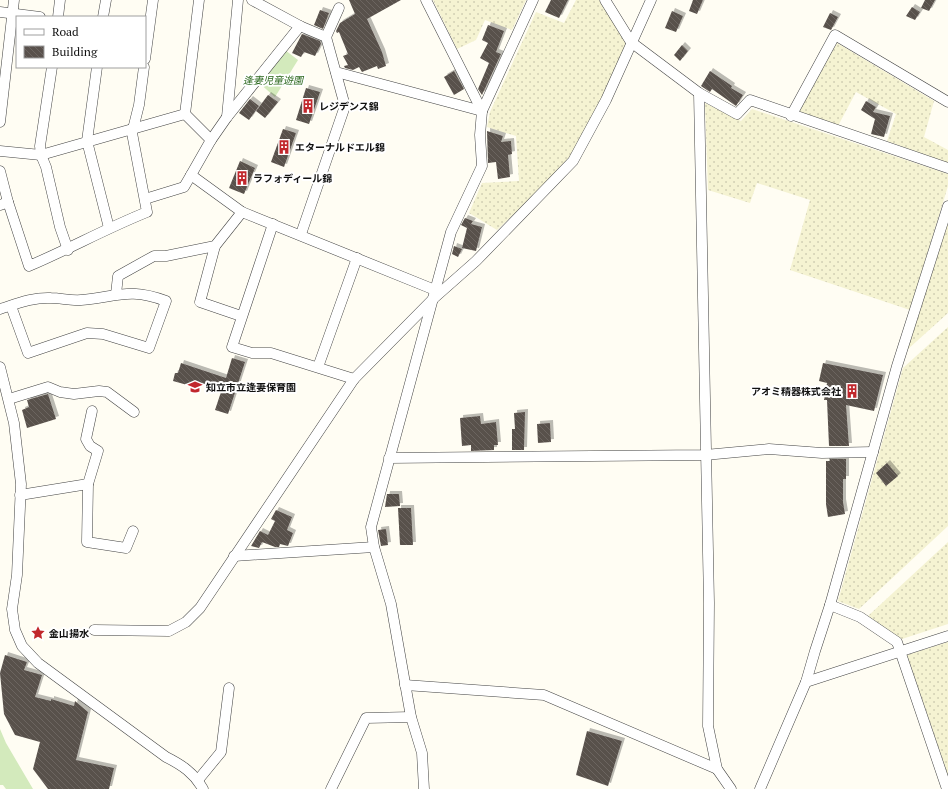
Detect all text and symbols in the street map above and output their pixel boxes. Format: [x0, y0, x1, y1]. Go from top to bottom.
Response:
legend [16, 16, 146, 68]
text: Road [52, 24, 79, 39]
text: Building [52, 44, 98, 59]
park label: 逢妻児童遊園 [243, 74, 305, 87]
building icon: レジデンス錦 [300, 98, 316, 114]
place label: レジデンス錦 [319, 100, 379, 113]
building icon: エターナルドエル錦 [276, 139, 292, 155]
place label: エターナルドエル錦 [295, 141, 385, 154]
building icon: ラフォディール錦 [234, 170, 250, 186]
place label: ラフォディール錦 [253, 172, 332, 185]
school or university icon: 知立市立逢妻保育園 [187, 379, 203, 395]
place label: 知立市立逢妻保育園 [206, 381, 296, 394]
building icon: アオミ精器株式会社 [844, 383, 860, 399]
place label: アオミ精器株式会社 [751, 385, 842, 398]
place icon: 金山揚水 [30, 625, 46, 641]
place label: 金山揚水 [49, 627, 90, 640]

